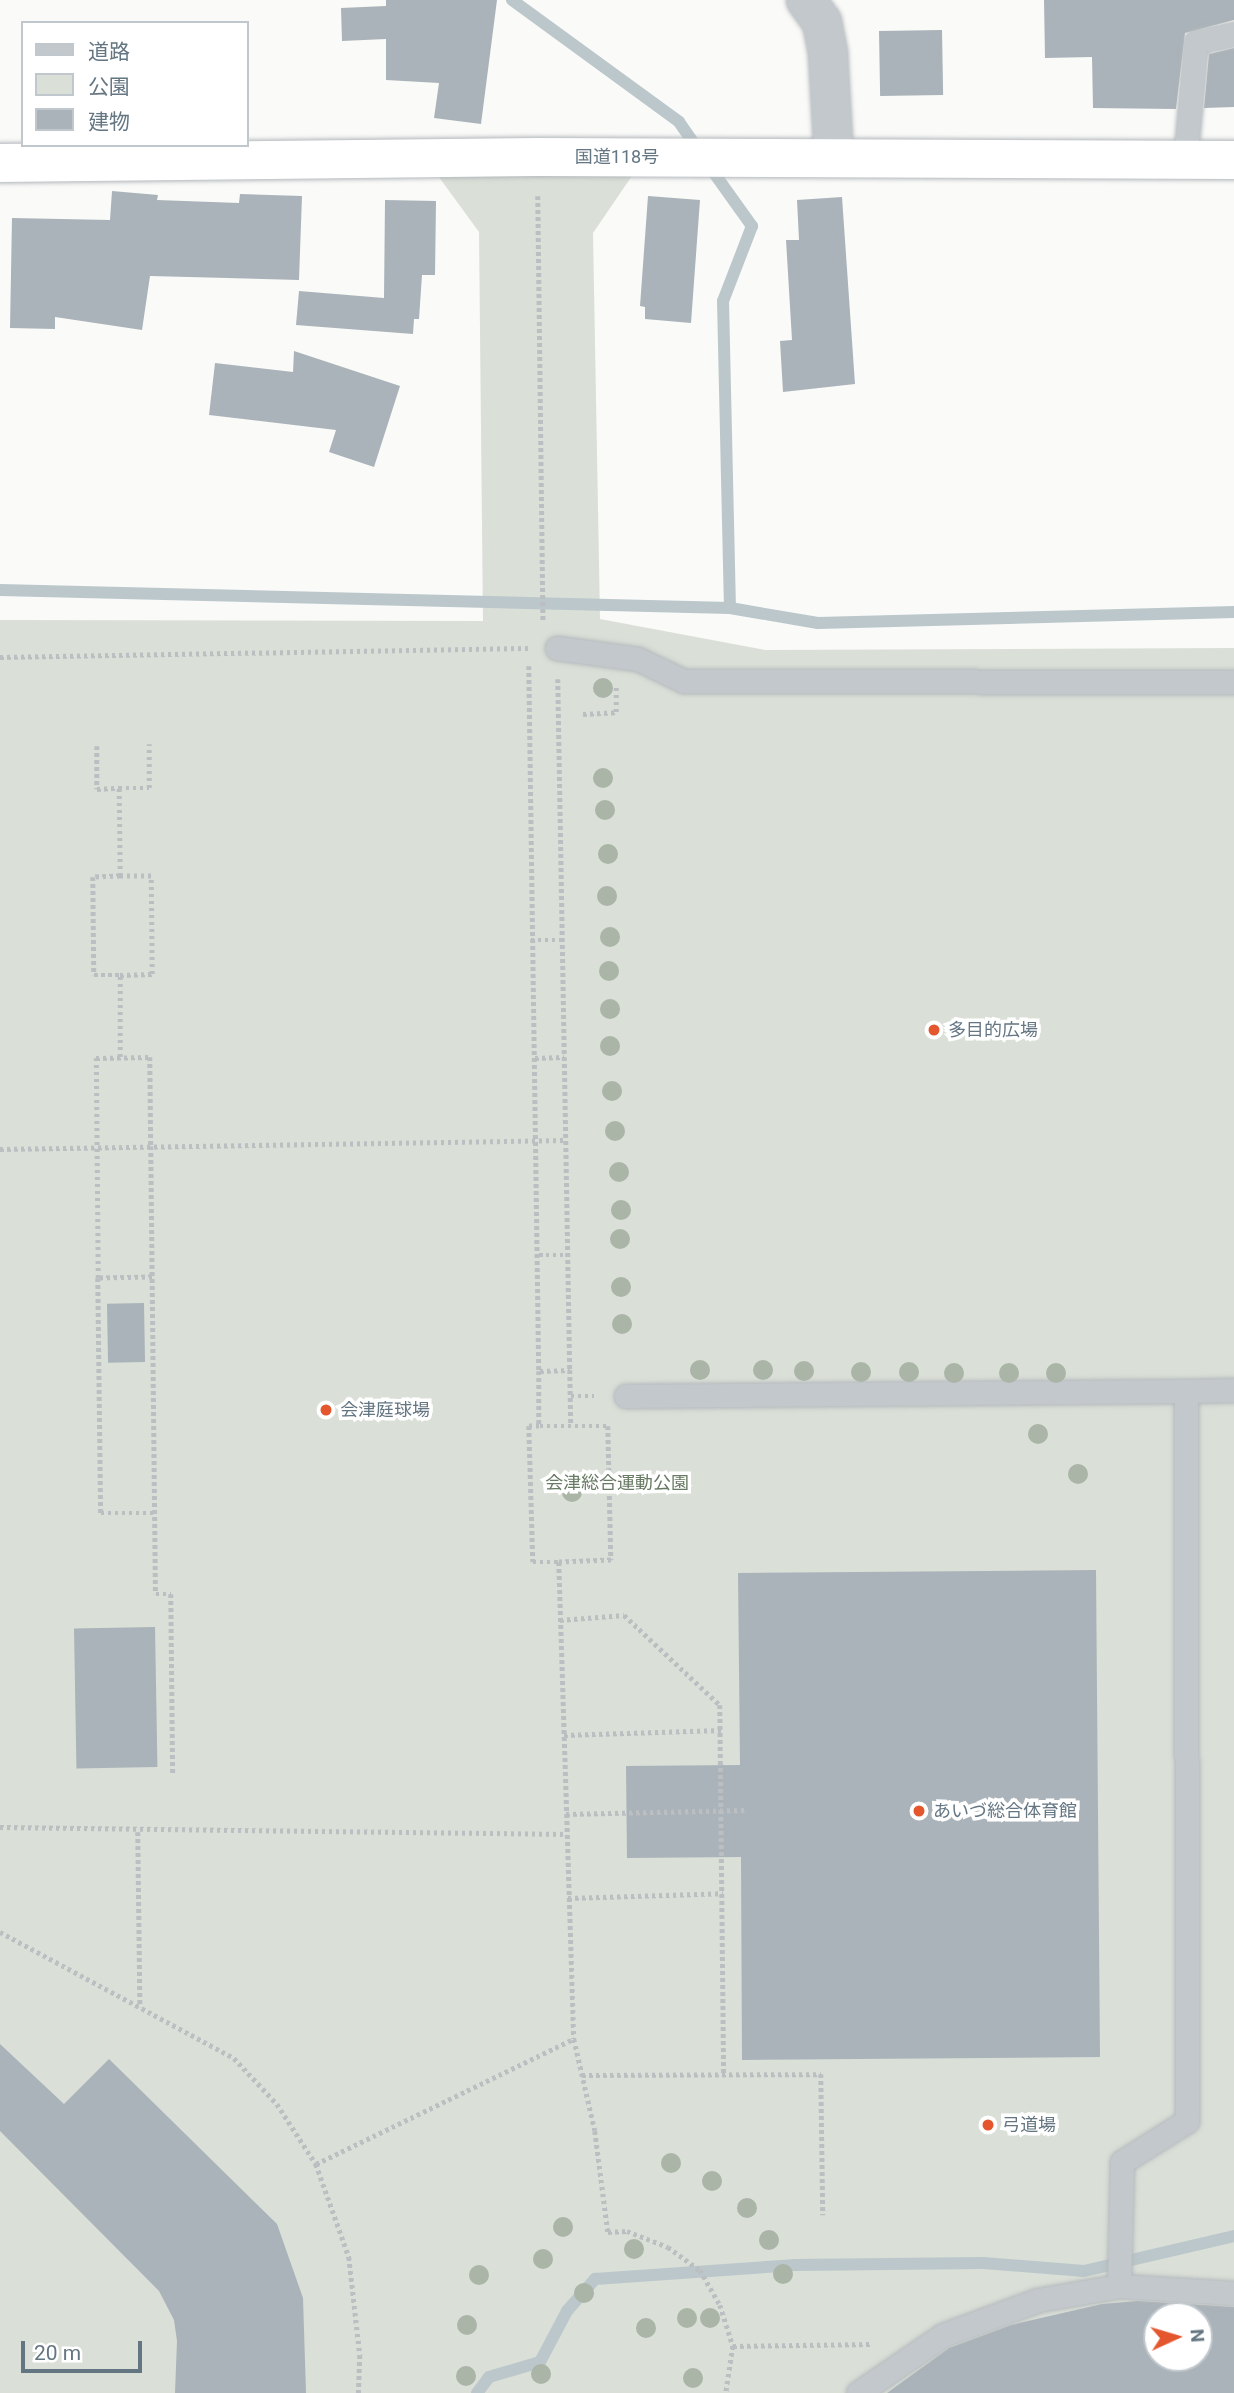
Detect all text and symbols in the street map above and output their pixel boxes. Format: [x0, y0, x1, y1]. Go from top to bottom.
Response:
legend [21, 21, 248, 147]
text: 道路 [88, 40, 130, 64]
text: 公園 [88, 75, 130, 99]
text: 建物 [88, 110, 130, 134]
street label: 国道118号 [575, 146, 659, 168]
place label: 多目的広場 [948, 1019, 1038, 1041]
marker: 多目的広場 [926, 1022, 942, 1038]
place label: 会津庭球場 [340, 1399, 430, 1421]
marker: 会津庭球場 [318, 1402, 334, 1418]
park label: 会津総合運動公園 [545, 1472, 689, 1494]
place label: あいづ総合体育館 [933, 1800, 1077, 1822]
marker: あいづ総合体育館 [911, 1803, 927, 1819]
place label: 弓道場 [1002, 2114, 1056, 2136]
marker: 弓道場 [980, 2117, 996, 2133]
north arrow [1143, 2302, 1213, 2372]
scale bar [24, 2326, 145, 2370]
text: N [1186, 2328, 1209, 2343]
text: 20 m [34, 2341, 81, 2365]

